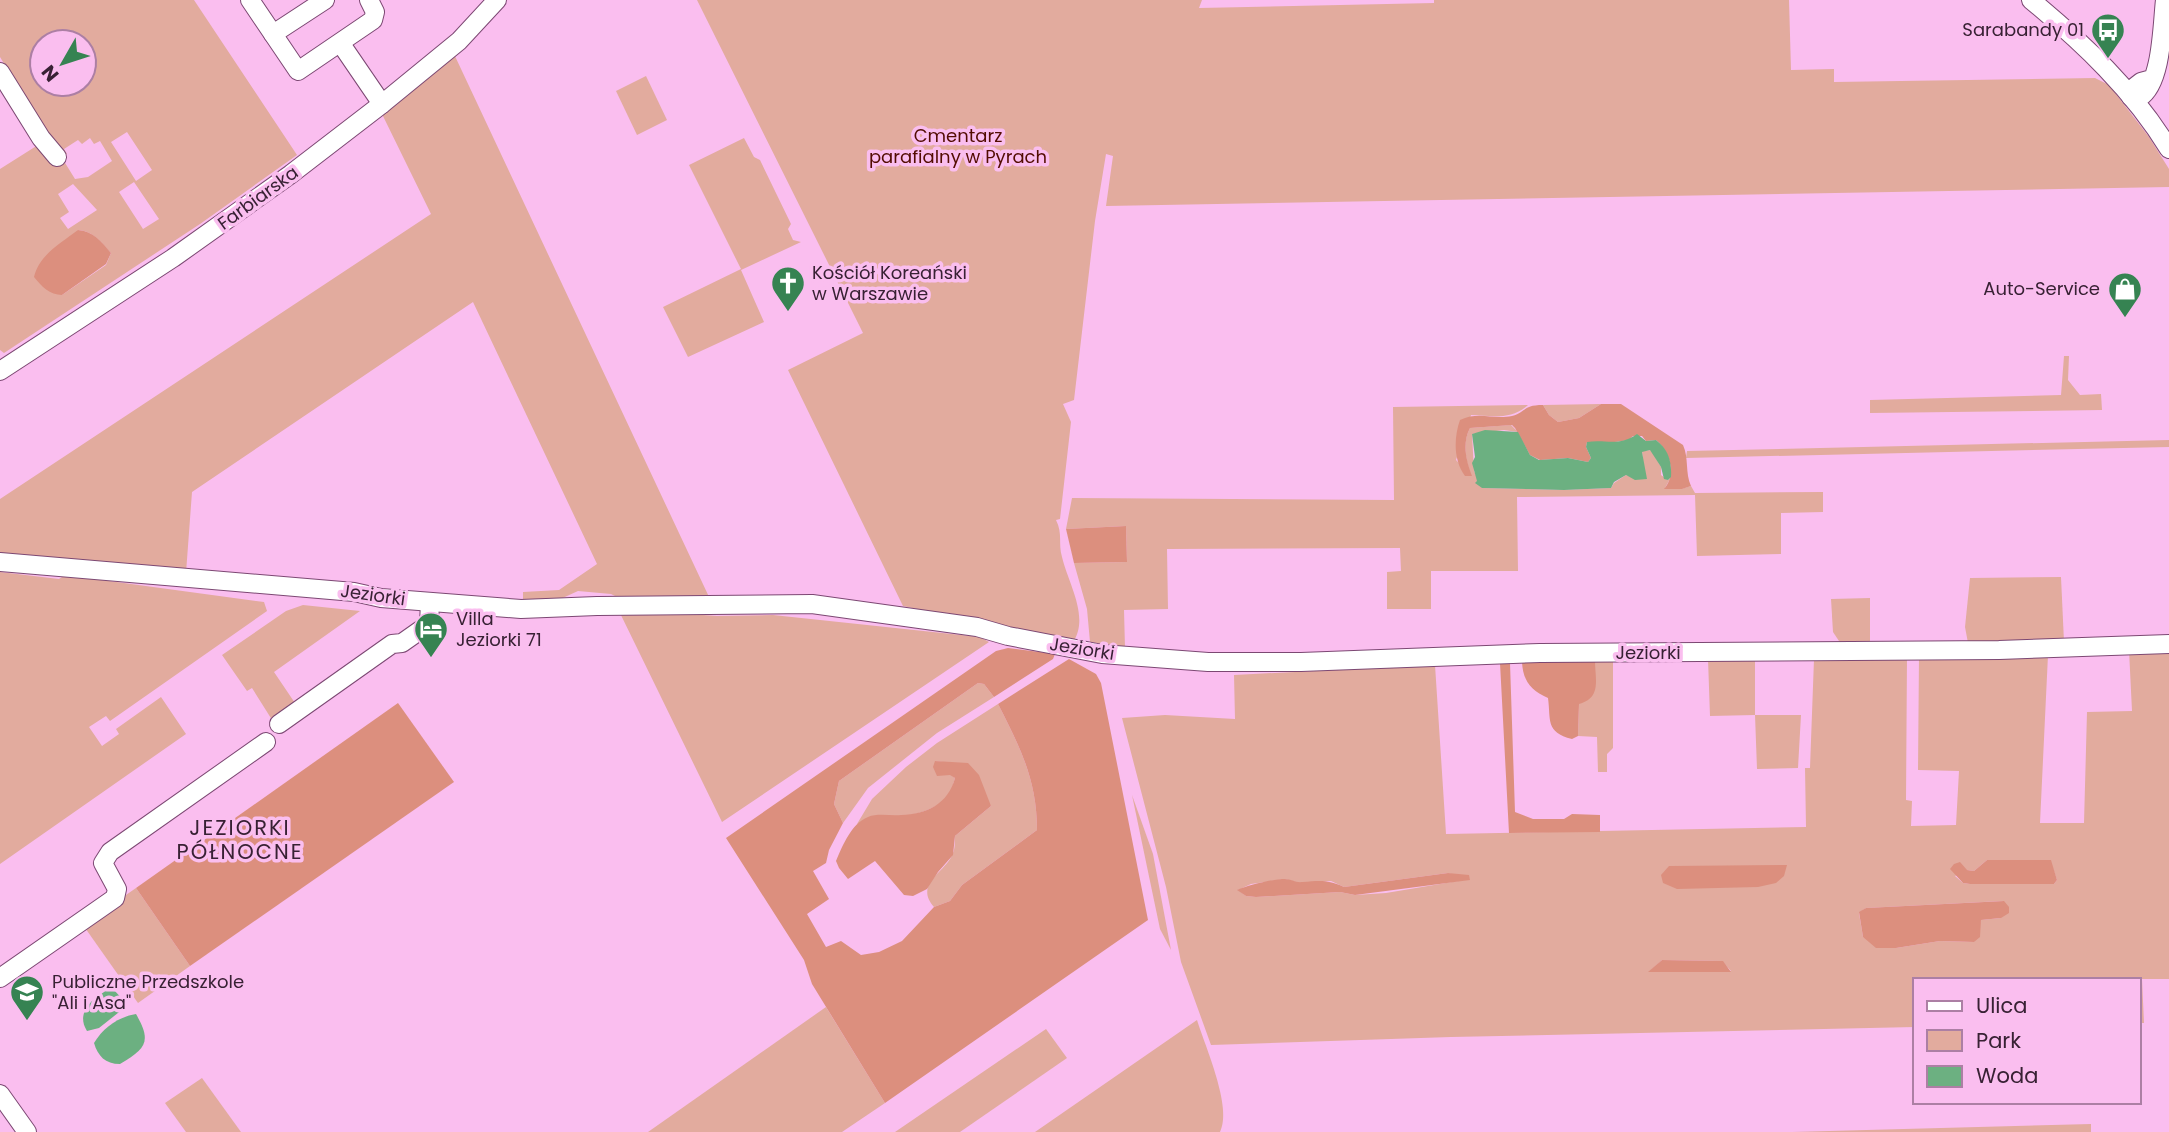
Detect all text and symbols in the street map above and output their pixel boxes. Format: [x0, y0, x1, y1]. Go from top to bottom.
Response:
bus stop icon: Sarabandy 01 [2089, 11, 2127, 60]
place label: Sarabandy 01 [1962, 17, 2084, 42]
north arrow [28, 28, 98, 98]
text: N [35, 59, 65, 87]
park label: Cmentarz parafialny w Pyrach [869, 123, 1047, 169]
street label: Farbiarska [212, 160, 303, 235]
place label: Kościół Koreański w Warszawie [812, 260, 967, 306]
church icon: Kościół Koreański w Warszawie [769, 264, 807, 313]
shop icon: Auto-Service [2106, 270, 2144, 319]
place label: Auto-Service [1983, 276, 2100, 301]
street label: Jeziorki [339, 578, 407, 611]
place label: Villa Jeziorki 71 [456, 606, 542, 652]
hotel icon: Villa Jeziorki 71 [412, 610, 450, 659]
street label: Jeziorki [1048, 631, 1116, 666]
street label: Jeziorki [1615, 640, 1681, 665]
district label: JEZIORKI PÓŁNOCNE [177, 813, 303, 866]
place label: Publiczne Przedszkole "Ali i Asa" [52, 969, 244, 1015]
school or university icon: Publiczne Przedszkole "Ali i Asa" [8, 973, 46, 1022]
legend [1913, 978, 2141, 1104]
text: Ulica [1976, 991, 2027, 1020]
text: Park [1976, 1026, 2021, 1055]
text: Woda [1976, 1061, 2038, 1090]

